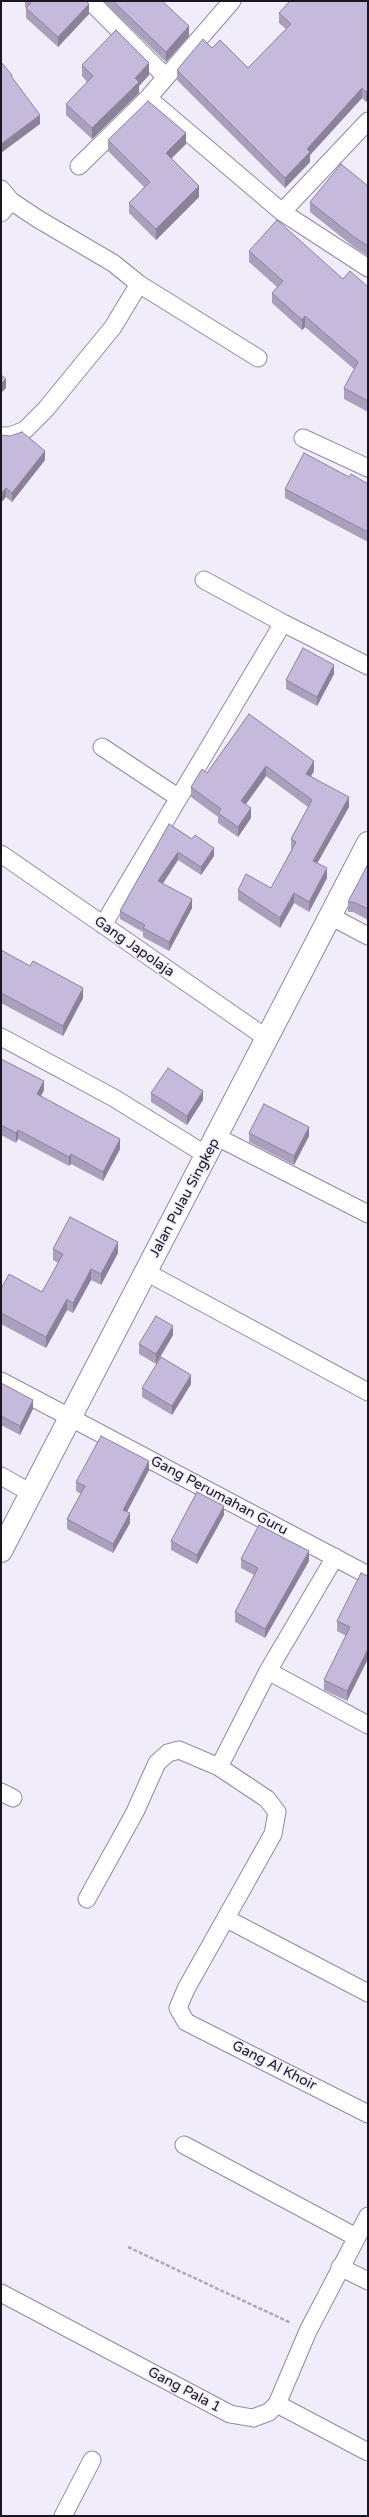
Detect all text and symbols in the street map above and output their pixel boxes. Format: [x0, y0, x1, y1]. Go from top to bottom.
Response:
street label: Gang Japolaja [91, 913, 177, 981]
street label: Jalan Pulau Singkep [146, 1135, 224, 1261]
street label: Gang Perumahan Guru [148, 1453, 290, 1539]
street label: Gang Al Khoir [229, 2038, 319, 2094]
street label: Gang Pala 1 [145, 2364, 223, 2416]

